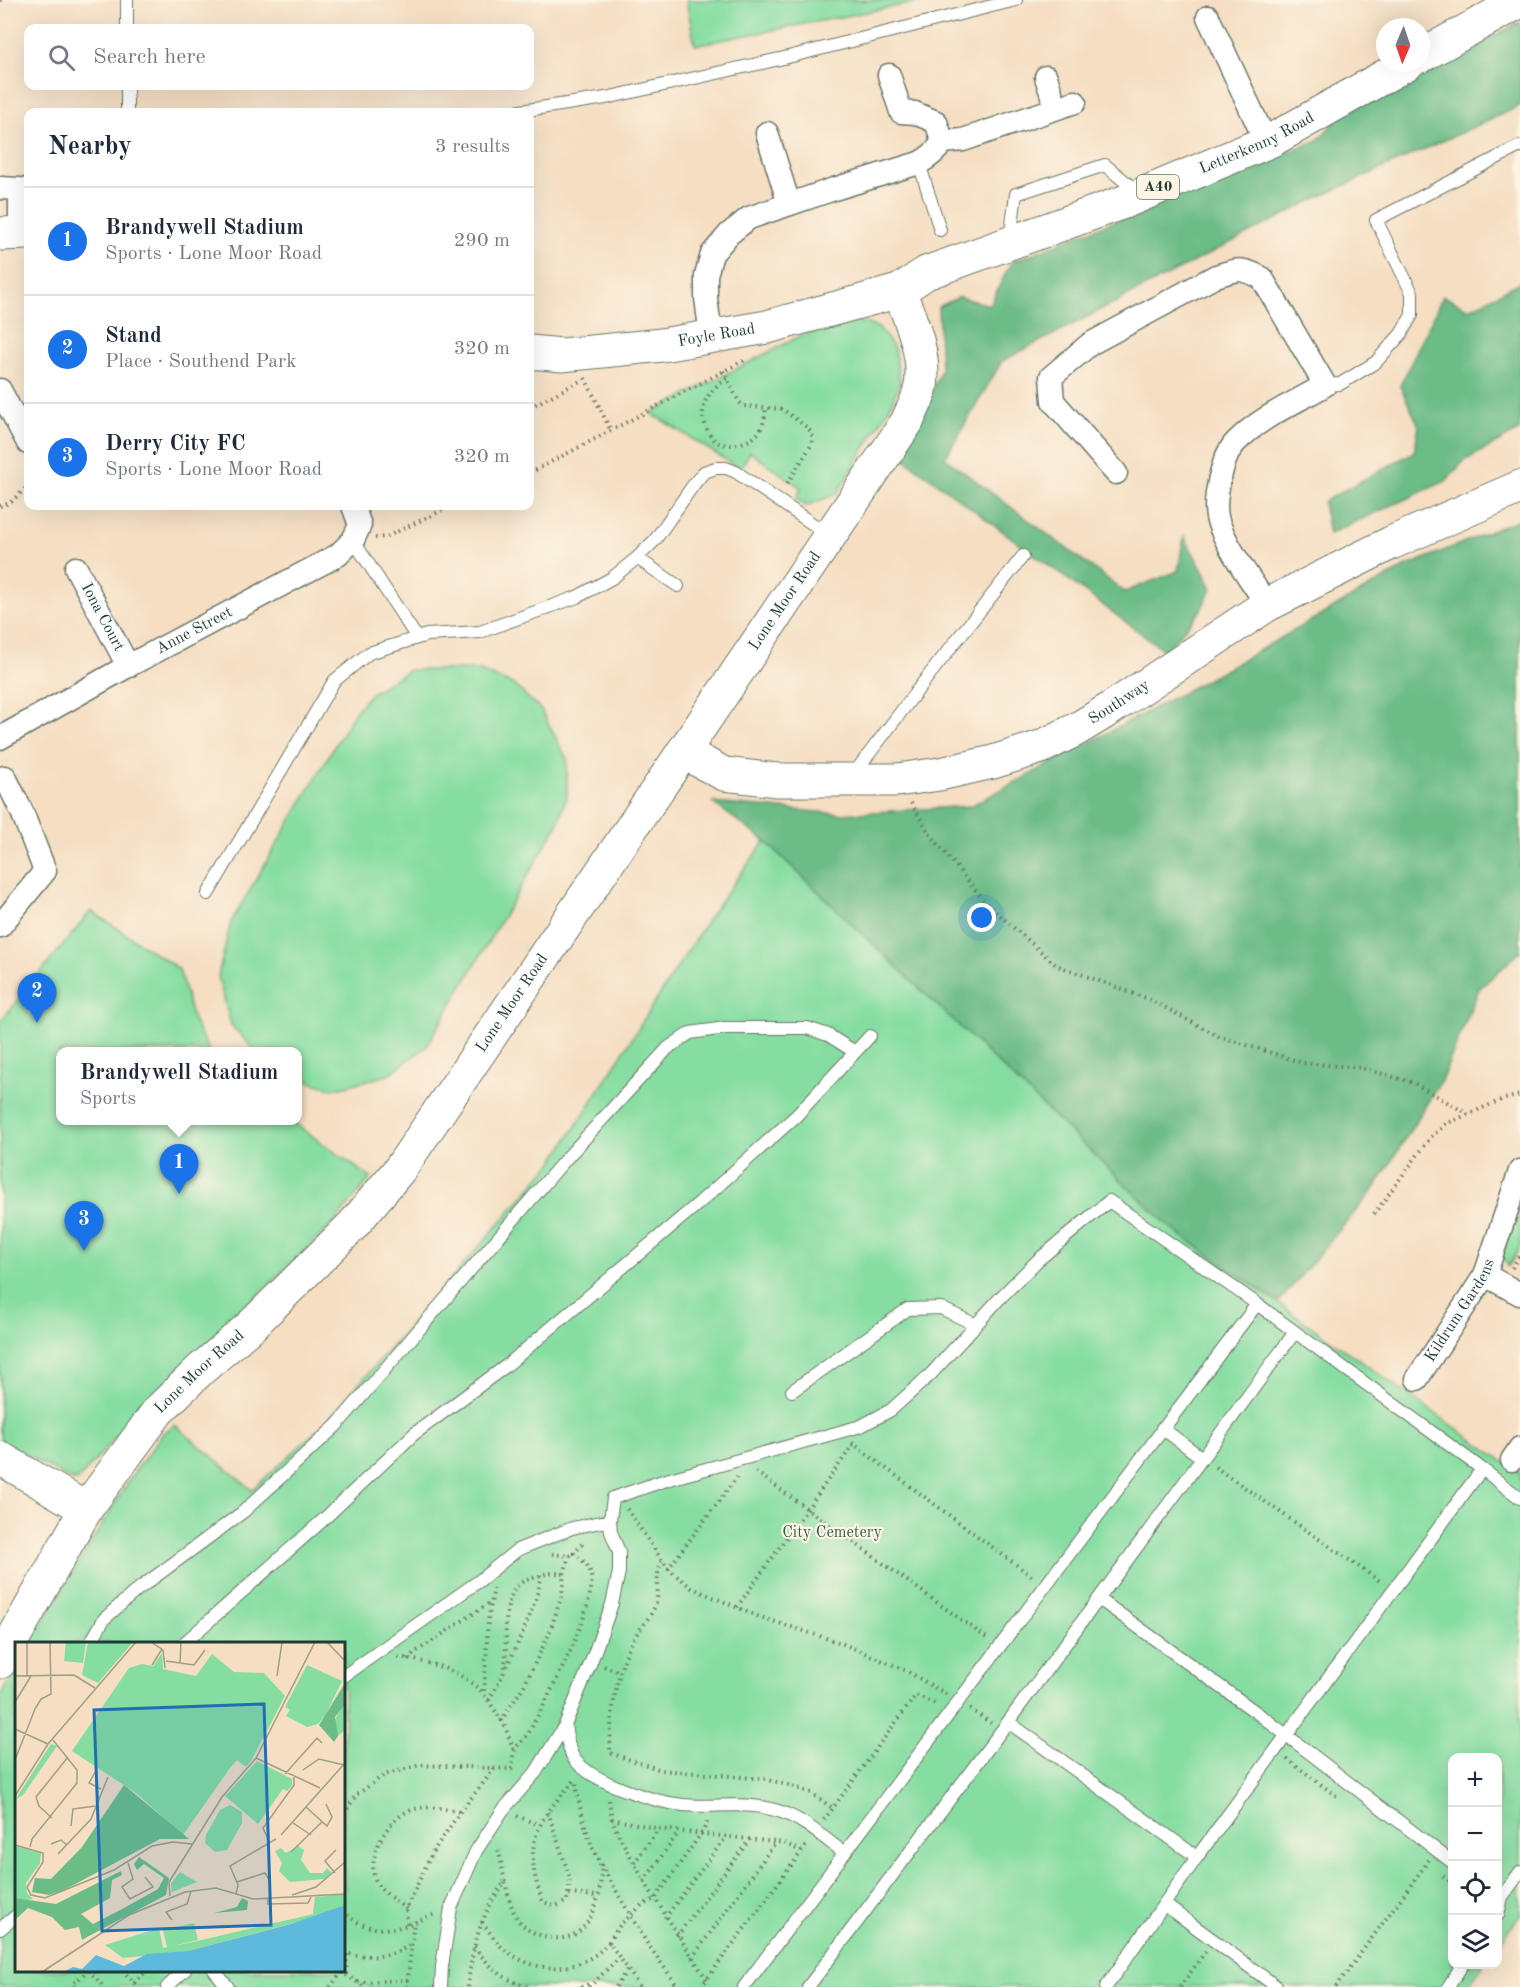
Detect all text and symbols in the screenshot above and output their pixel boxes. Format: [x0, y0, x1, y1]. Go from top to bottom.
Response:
north arrow [1376, 18, 1430, 72]
search box [24, 24, 534, 90]
icon: search [45, 41, 78, 74]
text: Search here [93, 46, 206, 68]
street label: Letterkenny Road [1197, 110, 1317, 177]
text: Nearby [48, 134, 132, 160]
text: 3 results [435, 137, 510, 157]
road number: A40 [1137, 175, 1179, 199]
text: Brandywell Stadium [105, 217, 304, 239]
text: 1 [62, 231, 73, 251]
text: 290 m [454, 231, 510, 251]
text: Sports · Lone Moor Road [105, 244, 322, 264]
street label: Foyle Road [677, 321, 756, 350]
text: Stand [105, 325, 162, 347]
text: 2 [62, 339, 73, 359]
text: 320 m [454, 339, 510, 359]
text: Place · Southend Park [105, 352, 297, 372]
text: Derry City FC [105, 433, 245, 455]
text: 3 [62, 447, 73, 467]
text: 320 m [454, 447, 510, 467]
text: Sports · Lone Moor Road [105, 460, 322, 480]
street label: Lone Moor Road [746, 549, 824, 653]
street label: Iona Court [78, 581, 127, 655]
street label: Anne Street [154, 604, 236, 658]
street label: Southway [1086, 677, 1153, 728]
your location [967, 903, 996, 932]
street label: Lone Moor Road [473, 951, 551, 1056]
pin: 2 [18, 974, 57, 1023]
popup [56, 1047, 302, 1125]
text: Brandywell Stadium [80, 1062, 278, 1084]
text: Sports [80, 1089, 136, 1109]
pin: 1 [160, 1144, 198, 1194]
pin: 3 [64, 1202, 104, 1251]
street label: Kildrum Gardens [1422, 1257, 1498, 1365]
street label: Lone Moor Road [152, 1328, 247, 1417]
park label: City Cemetery [782, 1525, 882, 1541]
inset map [15, 1642, 345, 1972]
map controls [1448, 1753, 1502, 1969]
button: + [1448, 1753, 1502, 1807]
button: − [1448, 1807, 1502, 1861]
button: locate [1448, 1861, 1502, 1915]
button: layers [1448, 1915, 1502, 1969]

